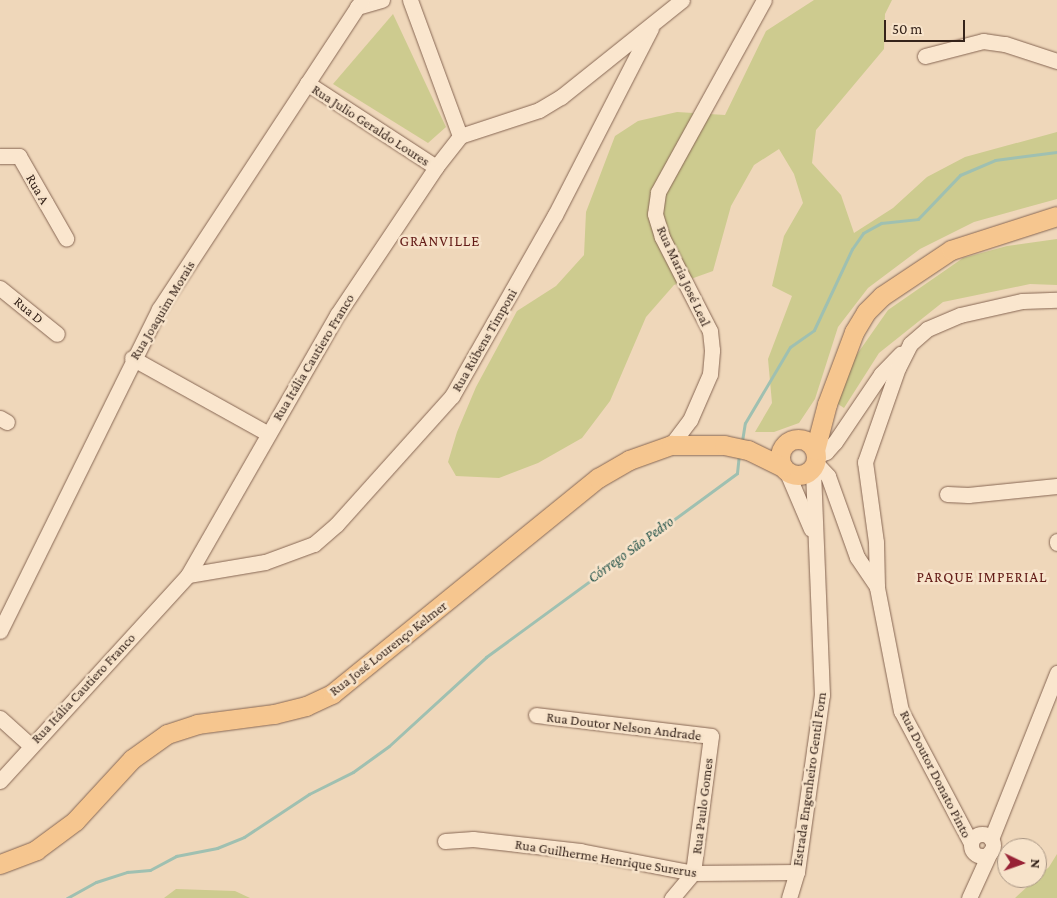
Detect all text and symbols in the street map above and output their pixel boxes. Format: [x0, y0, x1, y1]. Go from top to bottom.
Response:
scale bar [887, 10, 968, 42]
text: 50 m [892, 21, 922, 37]
street label: Rua Julio Geraldo Loures [309, 81, 433, 169]
street label: Rua A [23, 171, 53, 207]
street label: Rua Maria José Leal [653, 223, 715, 329]
district label: GRANVILLE [398, 233, 482, 251]
street label: Rua Joaquim Morais [126, 257, 198, 363]
street label: Rua Rúbens Timponi [448, 286, 520, 394]
street label: Rua Itália Cautiero Franco [268, 291, 358, 423]
street label: Rua D [11, 293, 47, 327]
water label: Córrego São Pedro [585, 513, 677, 587]
district label: PARQUE IMPERIAL [915, 569, 1049, 587]
street label: Rua José Lourenço Kelmer [326, 597, 450, 699]
street label: Rua Itália Cautiero Franco [27, 629, 139, 747]
street label: Estrada Engenheiro Gentil Forn [788, 691, 830, 867]
street label: Rua Doutor Donato Pinto [897, 707, 975, 841]
street label: Rua Doutor Nelson Andrade [546, 708, 702, 744]
street label: Rua Paulo Gomes [688, 757, 716, 855]
street label: Rua Guilherme Henrique Surerus [514, 835, 698, 881]
north arrow [997, 838, 1047, 888]
text: N [1028, 859, 1044, 869]

